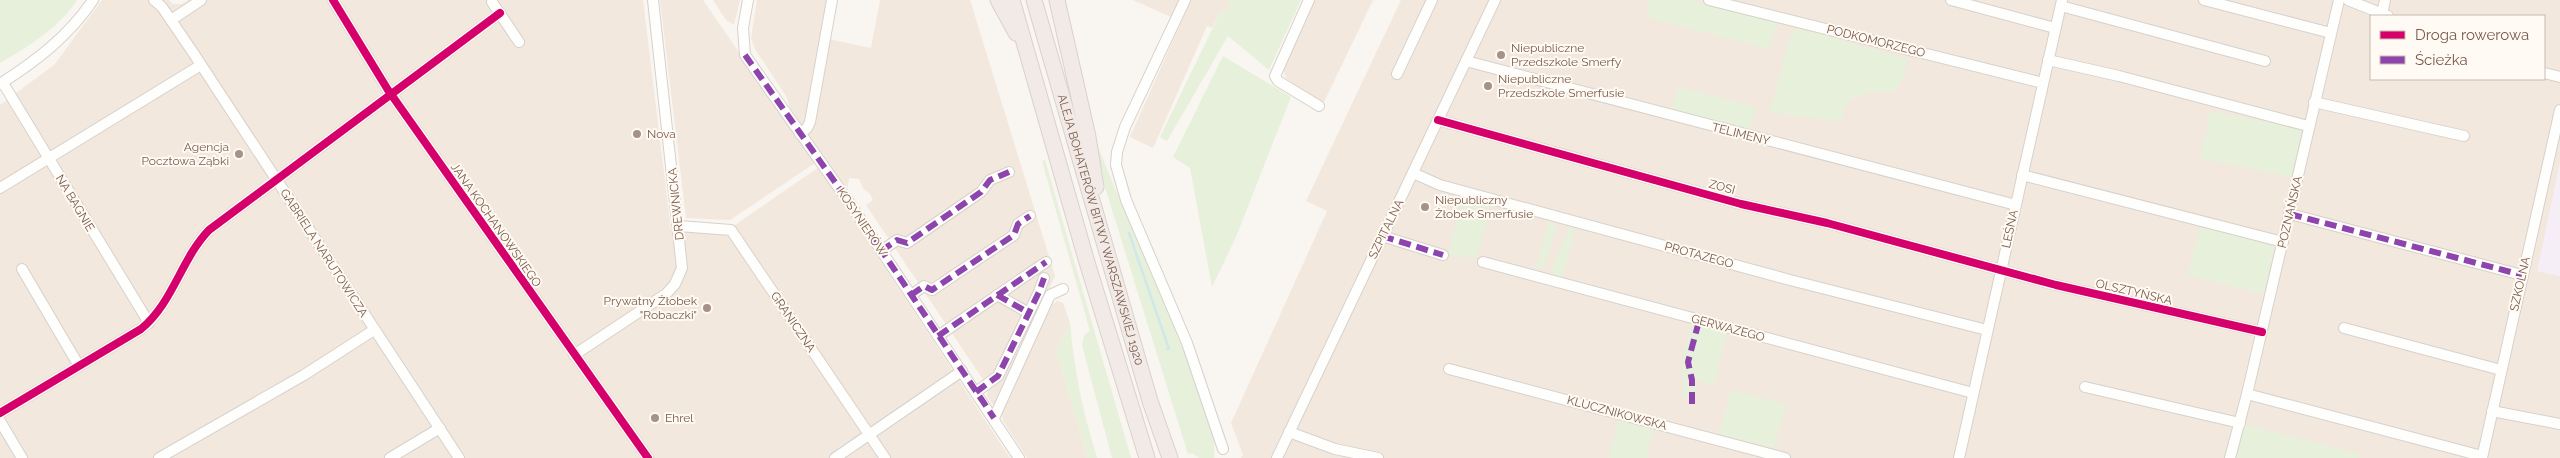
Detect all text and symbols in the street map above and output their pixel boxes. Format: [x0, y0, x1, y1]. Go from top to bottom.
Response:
legend [2370, 15, 2545, 80]
street label: PODKOMORZEGO [1825, 22, 1927, 60]
text: Droga rowerowa [2415, 26, 2529, 44]
place label: Niepubliczne Przedszkole Smerfy [1511, 41, 1622, 69]
marker: Niepubliczne Przedszkole Smerfy [1495, 49, 1507, 61]
text: Ścieżka [2415, 51, 2468, 69]
place label: Niepubliczne Przedszkole Smerfusie [1498, 72, 1624, 100]
marker: Niepubliczne Przedszkole Smerfusie [1482, 80, 1494, 92]
street label: ALEJA BOHATERÓW BITWY WARSZAWSKIEJ 1920 [1055, 92, 1146, 367]
street label: TELIMENY [1710, 120, 1772, 148]
place label: Nova [647, 127, 676, 141]
marker: Nova [631, 128, 643, 140]
place label: Agencja Pocztowa Ząbki [142, 140, 229, 168]
marker: Agencja Pocztowa Ząbki [233, 148, 245, 160]
street label: JANA KOCHANOWSKIEGO [448, 160, 544, 290]
street label: DREWNICKA [665, 167, 687, 241]
street label: NA BAGNIE [53, 172, 97, 234]
street label: POZNAŃSKA [2275, 175, 2305, 249]
street label: ZOSI [1707, 177, 1737, 197]
street label: KOSYNIERÓW [834, 185, 890, 259]
street label: GABRIELA NARUTOWICZA [277, 186, 371, 320]
place label: Niepubliczny Żłobek Smerfusie [1435, 193, 1533, 221]
street label: SZPITALNA [1366, 197, 1406, 261]
marker: Niepubliczny Żłobek Smerfusie [1419, 201, 1431, 213]
street label: LEŚNA [1999, 209, 2021, 249]
street label: PROTAZEGO [1663, 239, 1735, 271]
street label: SZKOLNA [2507, 255, 2533, 313]
street label: OLSZTYŃSKA [2094, 276, 2174, 308]
street label: GRANICZNA [768, 289, 818, 355]
place label: Prywatny Żłobek "Robaczki" [604, 294, 698, 322]
marker: Prywatny Żłobek "Robaczki" [701, 302, 713, 314]
street label: GERWAZEGO [1690, 311, 1766, 345]
street label: KLUCZNIKOWSKA [1566, 393, 1668, 433]
place label: Ehrel [665, 411, 694, 425]
marker: Ehrel [649, 412, 661, 424]

